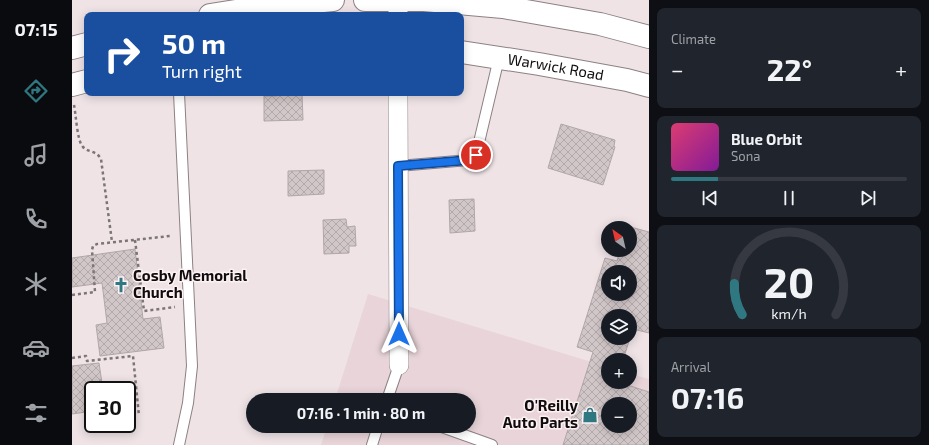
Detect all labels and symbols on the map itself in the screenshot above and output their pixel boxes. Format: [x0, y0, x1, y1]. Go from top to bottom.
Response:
street label: Warwick Road [507, 49, 605, 84]
pin [459, 138, 493, 172]
north arrow [601, 221, 637, 257]
place label: Cosby Memorial Church [133, 266, 247, 301]
church icon: Cosby Memorial Church [112, 276, 130, 294]
position arrow [378, 313, 420, 355]
speed limit sign: 30 [84, 381, 136, 433]
place label: O'Reilly Auto Parts [503, 396, 579, 431]
shop icon: O'Reilly Auto Parts [581, 406, 599, 424]

